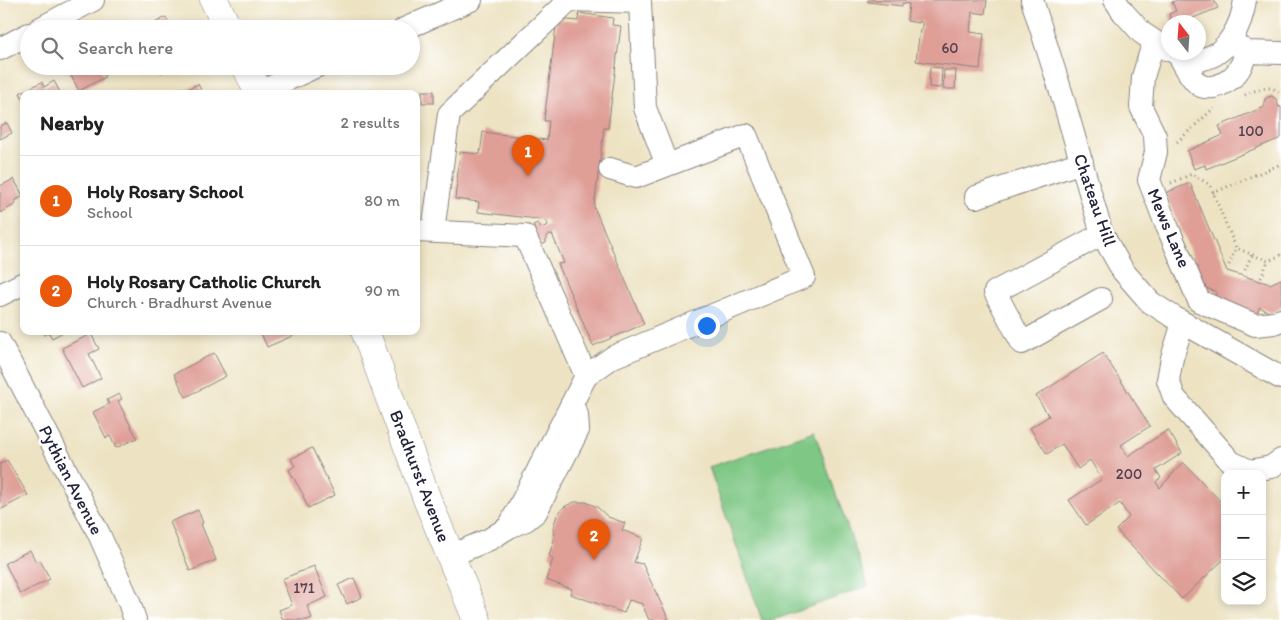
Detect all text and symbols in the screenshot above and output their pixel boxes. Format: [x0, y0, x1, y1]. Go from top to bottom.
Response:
north arrow [1161, 15, 1206, 60]
search box [20, 20, 420, 75]
icon: search [38, 34, 66, 62]
text: Search here [78, 36, 173, 59]
house number: 60 [941, 39, 959, 57]
text: Nearby [40, 110, 104, 135]
text: 2 results [340, 113, 400, 132]
house number: 100 [1238, 122, 1264, 140]
pin: 1 [512, 135, 544, 176]
street label: Chateau Hill [1069, 151, 1121, 249]
text: Holy Rosary School [87, 180, 244, 203]
street label: Mews Lane [1142, 185, 1196, 271]
text: 1 [52, 191, 60, 210]
text: 80 m [364, 191, 400, 210]
text: School [87, 203, 133, 222]
text: Holy Rosary Catholic Church [87, 270, 321, 293]
text: 2 [52, 281, 60, 300]
text: 90 m [365, 281, 400, 300]
text: Church · Bradhurst Avenue [87, 293, 272, 312]
your location [694, 313, 720, 339]
street label: Bradhurst Avenue [385, 407, 455, 545]
street label: Pythian Avenue [34, 422, 108, 538]
house number: 200 [1116, 465, 1142, 483]
map controls [1221, 470, 1266, 605]
button: + [1221, 470, 1266, 515]
button: − [1221, 515, 1266, 560]
pin: 2 [578, 519, 610, 560]
button: layers [1221, 560, 1266, 605]
house number: 171 [293, 579, 315, 597]

